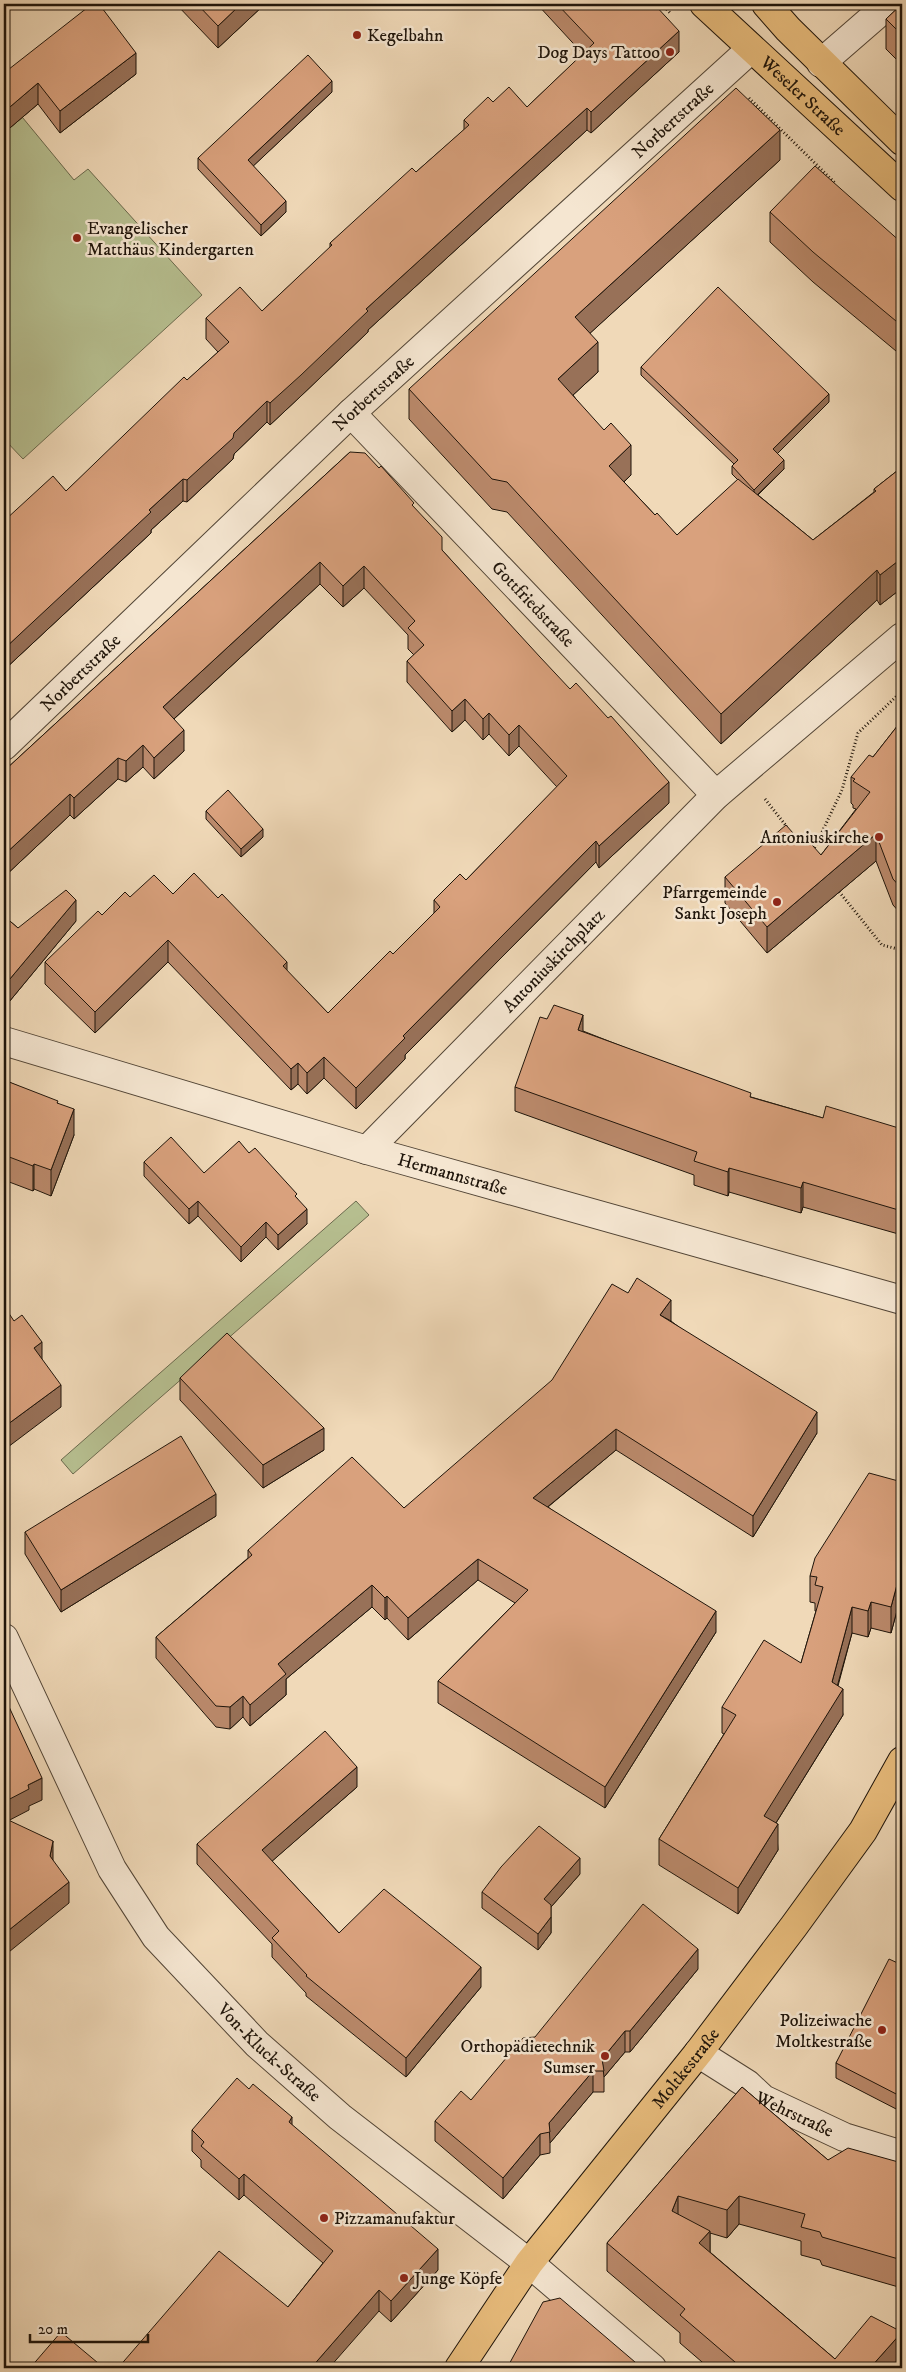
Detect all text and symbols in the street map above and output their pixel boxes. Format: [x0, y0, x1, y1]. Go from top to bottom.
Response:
place label: Kegelbahn [367, 25, 444, 47]
marker: Kegelbahn [351, 29, 363, 41]
place label: Dog Days Tattoo [537, 42, 660, 64]
marker: Dog Days Tattoo [664, 46, 676, 58]
street label: Weseler Straße [755, 51, 850, 141]
street label: Norbertstraße [628, 78, 719, 164]
place label: Evangelischer Matthäus Kindergarten [87, 218, 254, 261]
marker: Evangelischer Matthäus Kindergarten [71, 232, 83, 244]
street label: Norbertstraße [329, 351, 419, 436]
street label: Gottfriedstraße [486, 557, 579, 652]
street label: Norbertstraße [37, 630, 126, 717]
place label: Antoniuskirche [760, 827, 869, 849]
marker: Antoniuskirche [873, 831, 885, 843]
place label: Pfarrgemeinde Sankt Joseph [662, 882, 768, 925]
marker: Pfarrgemeinde Sankt Joseph [771, 896, 783, 908]
street label: Antoniuskirchplatz [498, 904, 610, 1018]
street label: Hermannstraße [395, 1149, 510, 1201]
street label: Von-Kluck-Straße [212, 1998, 325, 2107]
place label: Polizeiwache Moltkestraße [775, 2010, 872, 2053]
street label: Moltkestraße [648, 2024, 725, 2114]
marker: Polizeiwache Moltkestraße [876, 2024, 888, 2036]
place label: Orthopädietechnik Sumser [461, 2036, 595, 2079]
marker: Orthopädietechnik Sumser [599, 2050, 611, 2062]
street label: Wehrstraße [751, 2087, 837, 2143]
place label: Pizzamanufaktur [334, 2208, 455, 2230]
marker: Pizzamanufaktur [318, 2212, 330, 2224]
place label: Junge Köpfe [412, 2268, 502, 2290]
marker: Junge Köpfe [398, 2272, 410, 2284]
scale bar [30, 2312, 148, 2344]
text: 20 m [38, 2320, 68, 2339]

